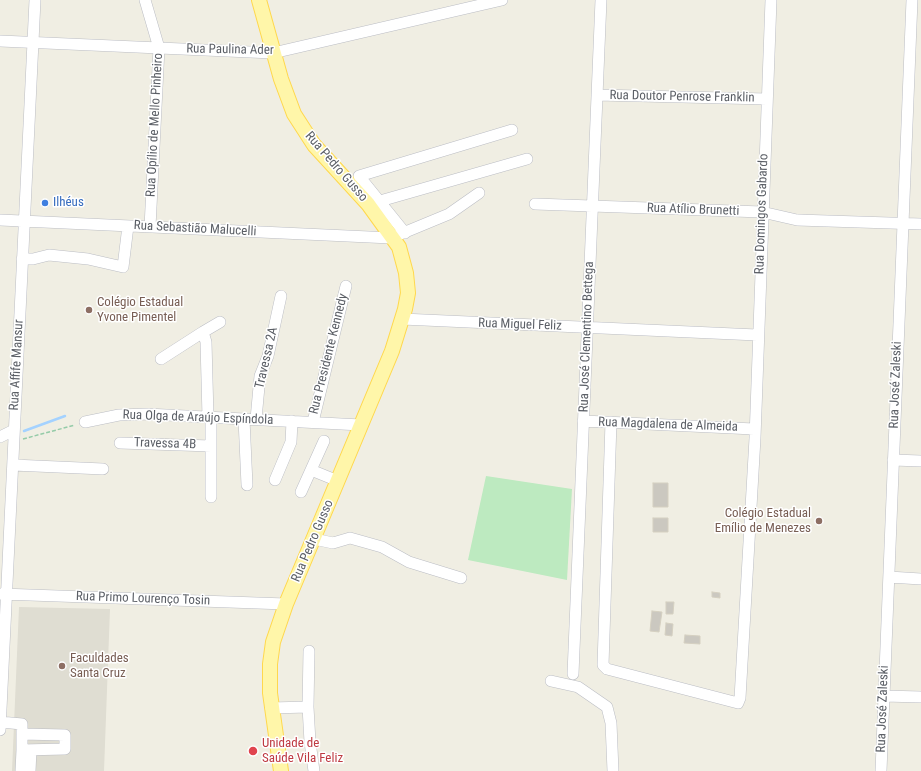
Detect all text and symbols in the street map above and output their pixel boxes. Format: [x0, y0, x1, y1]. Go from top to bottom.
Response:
street label: Rua Paulina Ader [186, 41, 274, 59]
street label: Rua Opílio de Mello Pinheiro [143, 53, 167, 197]
street label: Rua Doutor Penrose Franklin [609, 88, 755, 106]
street label: Rua Pedro Gusso [301, 129, 371, 205]
street label: Rua Domingos Gabardo [752, 153, 772, 275]
place label: Ilhéus [53, 195, 84, 211]
marker: Ilhéus [40, 198, 50, 208]
street label: Rua Atílio Brunetti [646, 201, 740, 219]
street label: Rua Sebastião Malucelli [133, 218, 257, 240]
street label: Rua José Clementino Bettega [577, 261, 597, 413]
street label: Rua Presidente Kennedy [306, 292, 352, 416]
place label: Colégio Estadual Yvone Pimentel [97, 295, 183, 326]
marker: Colégio Estadual Yvone Pimentel [84, 305, 94, 315]
street label: Rua Miguel Feliz [478, 316, 562, 334]
street label: Rua Affife Mansur [7, 319, 27, 411]
street label: Travessa 2A [252, 326, 282, 390]
street label: Rua José Zaleski [887, 341, 905, 429]
street label: Rua Olga de Araújo Espíndola [122, 408, 274, 428]
street label: Rua Magdalena de Almeida [598, 415, 738, 435]
street label: Travessa 4B [134, 435, 196, 453]
street label: Rua Pedro Gusso [289, 498, 337, 584]
place label: Colégio Estadual Emílio de Menezes [715, 506, 811, 537]
marker: Colégio Estadual Emílio de Menezes [814, 516, 824, 526]
street label: Rua Primo Lourenço Tosin [76, 589, 210, 609]
place label: Faculdades Santa Cruz [70, 651, 129, 682]
marker: Faculdades Santa Cruz [57, 661, 67, 671]
street label: Rua José Zaleski [874, 665, 892, 753]
place label: Unidade de Saúde Vila Feliz [262, 736, 343, 767]
marker: Unidade de Saúde Vila Feliz [247, 745, 259, 757]

